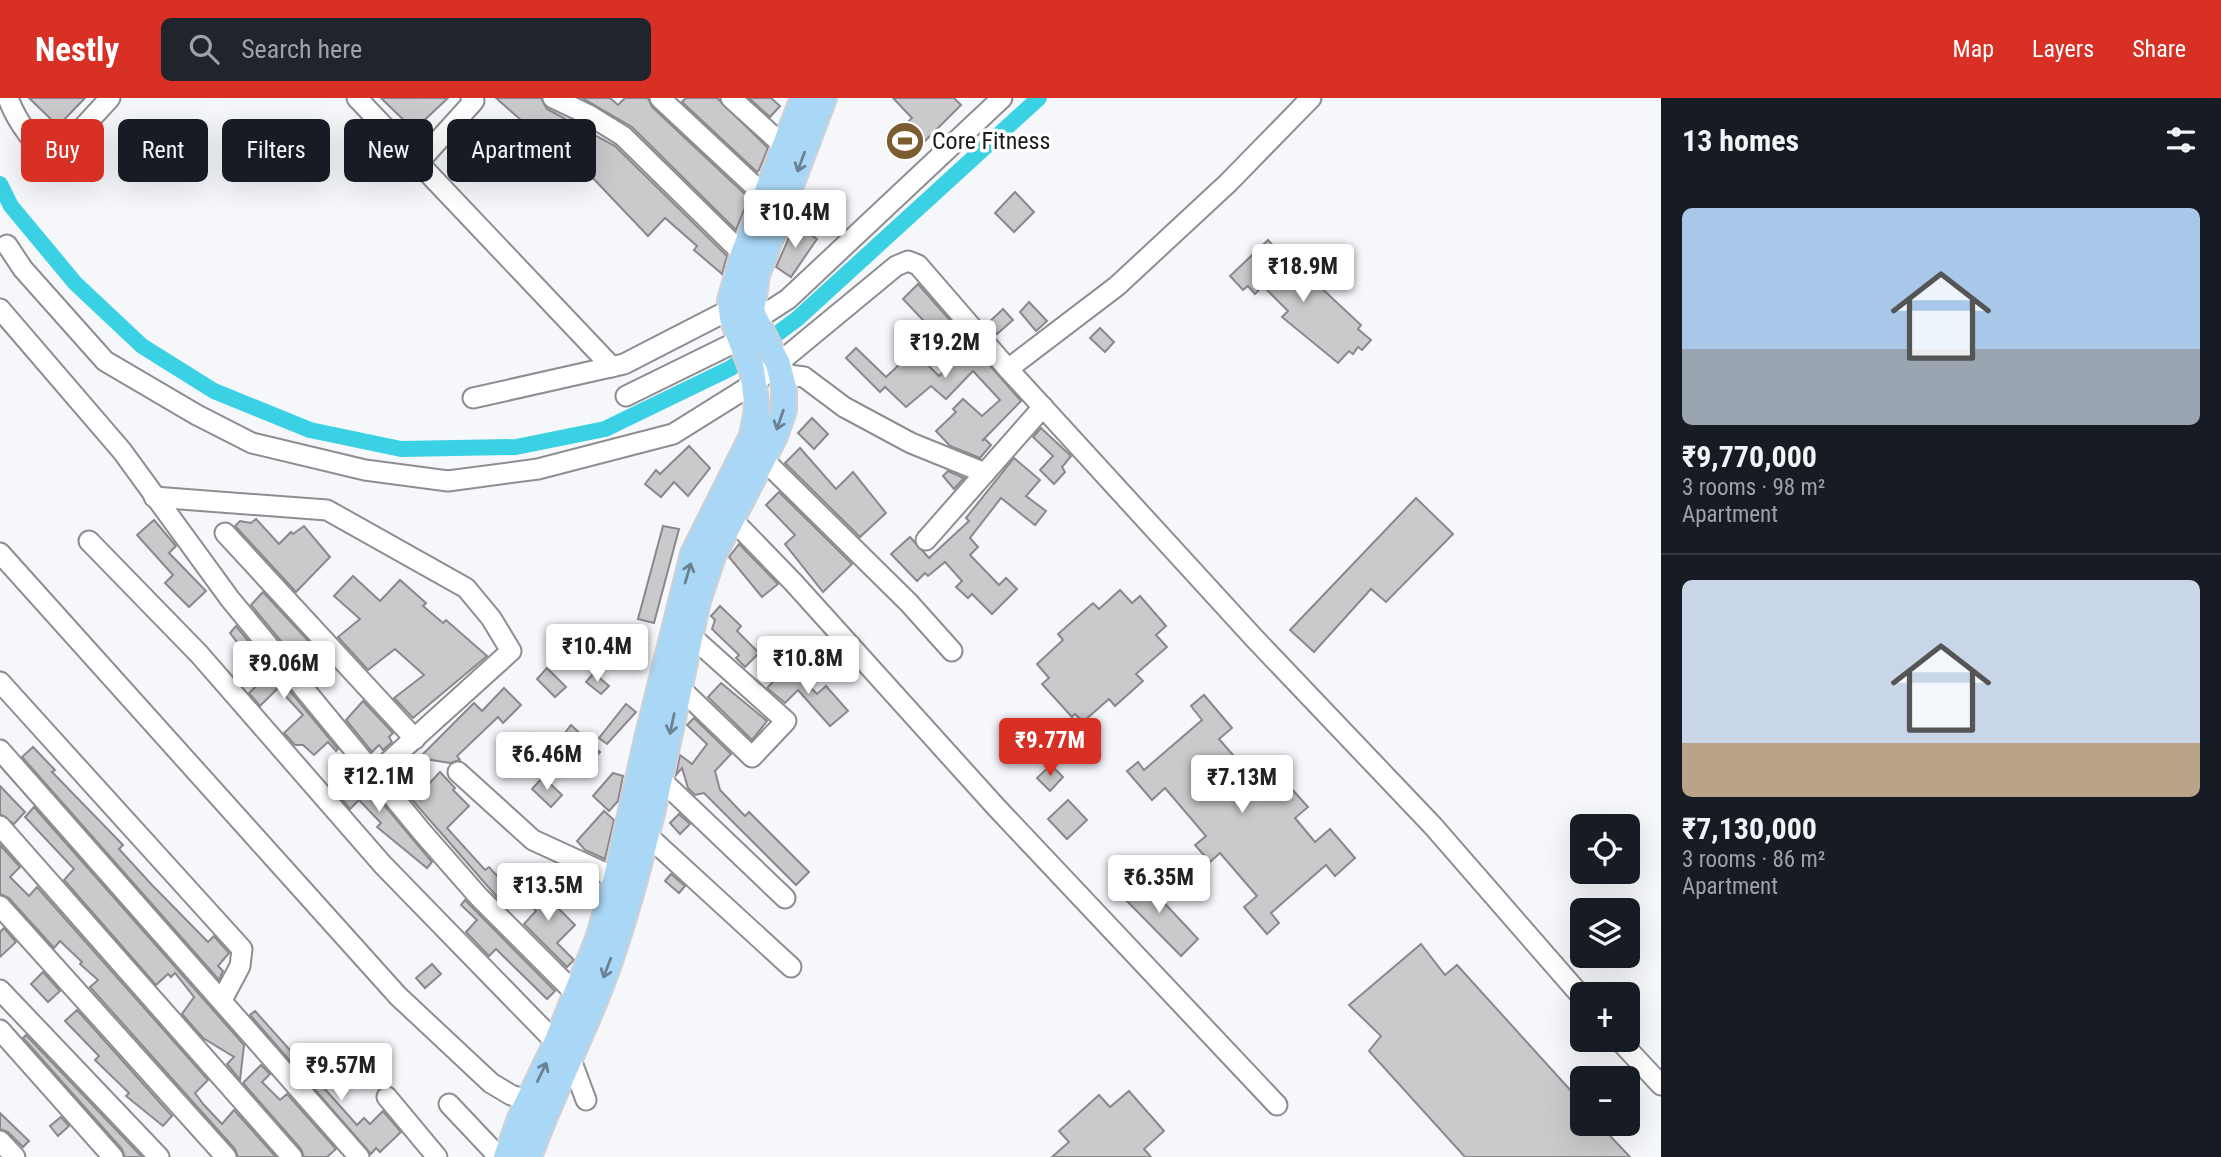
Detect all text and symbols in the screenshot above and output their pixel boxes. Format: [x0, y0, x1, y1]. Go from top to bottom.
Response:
search box [161, 18, 651, 81]
text: Nestly [35, 30, 119, 69]
icon: search [185, 30, 223, 68]
text: Search here [241, 34, 362, 64]
text: Map [1953, 35, 1994, 63]
text: Layers [2032, 35, 2094, 63]
text: Share [2132, 35, 2186, 63]
chip: Buy [21, 119, 104, 182]
chip: Rent [118, 119, 208, 182]
chip: Filters [222, 119, 330, 182]
chip: New [344, 119, 433, 182]
chip: Apartment [447, 119, 596, 182]
sports icon: Core Fitness [884, 120, 926, 162]
icon: filters [2162, 121, 2200, 159]
text: 13 homes [1682, 123, 1799, 158]
place label: Core Fitness [932, 127, 1050, 155]
one-way arrow [794, 151, 806, 173]
pin: ₹10.4M [738, 190, 852, 250]
text: ₹10.4M [760, 199, 830, 226]
pin: ₹18.9M [1246, 244, 1360, 304]
text: ₹18.9M [1268, 253, 1338, 280]
icon: home [1878, 253, 2004, 379]
pin: ₹19.2M [888, 320, 1002, 380]
text: ₹19.2M [910, 329, 980, 356]
one-way arrow [773, 409, 785, 431]
text: ₹9,770,000 [1682, 439, 1817, 474]
text: 3 rooms · 98 m² [1682, 474, 1825, 501]
text: Apartment [1682, 501, 1778, 528]
one-way arrow [682, 562, 695, 584]
pin: ₹10.4M [540, 624, 654, 684]
icon: home [1878, 625, 2004, 751]
text: ₹10.4M [562, 633, 632, 660]
pin: ₹10.8M [751, 636, 865, 696]
pin: ₹9.06M [227, 642, 341, 701]
text: ₹10.8M [773, 645, 843, 672]
text: ₹9.06M [249, 650, 319, 677]
one-way arrow [664, 712, 678, 735]
pin: ₹9.77M [993, 718, 1107, 778]
text: ₹9.77M [1015, 727, 1085, 754]
pin: ₹6.46M [490, 732, 604, 792]
text: ₹6.46M [512, 741, 582, 768]
pin: ₹12.1M [322, 754, 436, 814]
pin: ₹7.13M [1185, 756, 1299, 815]
text: ₹12.1M [344, 763, 414, 790]
text: ₹7.13M [1207, 764, 1277, 791]
text: ₹7,130,000 [1682, 811, 1817, 846]
map controls [1570, 814, 1640, 1136]
button: locate [1570, 814, 1640, 884]
text: 3 rooms · 86 m² [1682, 846, 1825, 873]
pin: ₹6.35M [1102, 856, 1216, 915]
pin: ₹13.5M [491, 864, 605, 923]
text: ₹6.35M [1124, 864, 1194, 891]
text: ₹13.5M [513, 872, 583, 899]
text: Apartment [1682, 873, 1778, 900]
button: layers [1570, 898, 1640, 968]
one-way arrow [600, 956, 613, 978]
button: + [1570, 982, 1640, 1052]
pin: ₹9.57M [284, 1044, 398, 1103]
text: ₹9.57M [306, 1052, 376, 1079]
one-way arrow [536, 1061, 549, 1082]
button: − [1570, 1066, 1640, 1136]

